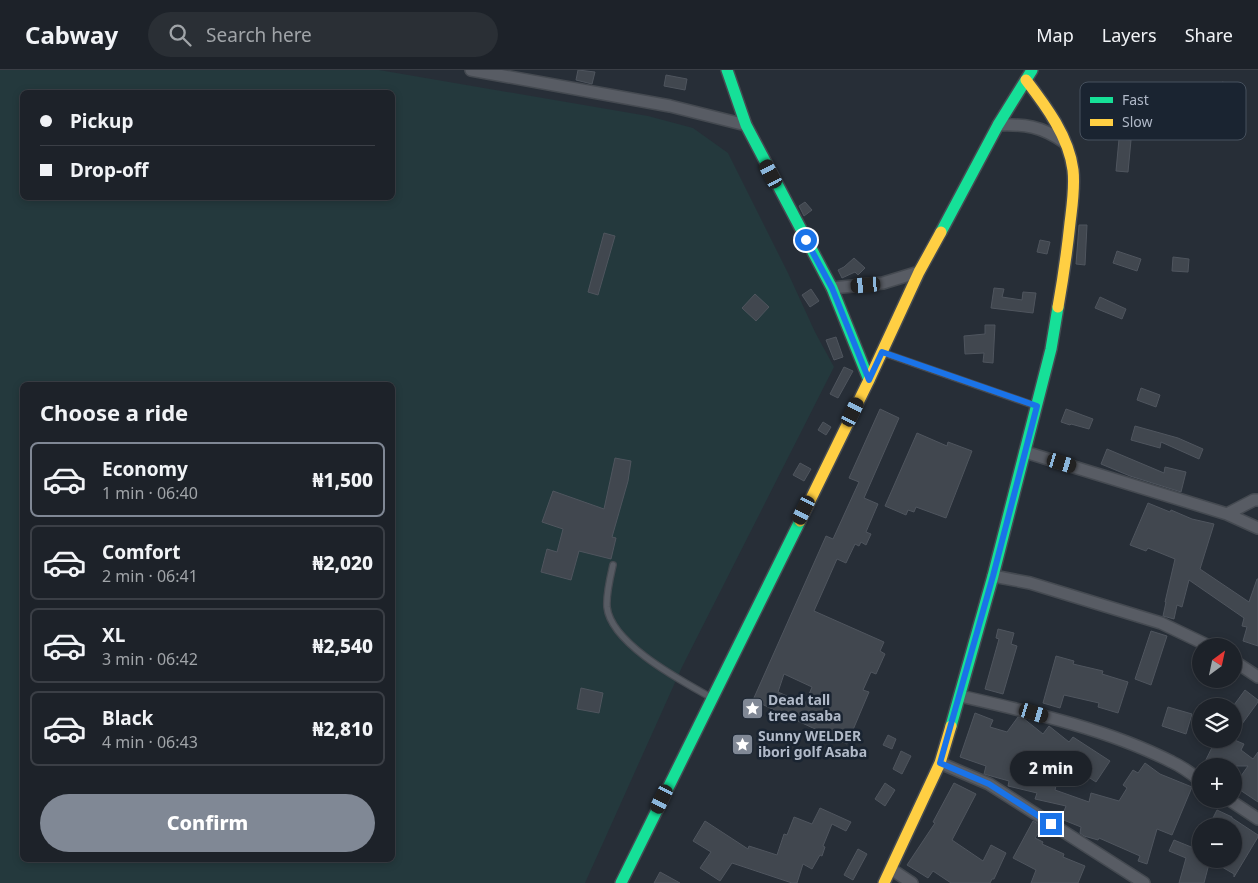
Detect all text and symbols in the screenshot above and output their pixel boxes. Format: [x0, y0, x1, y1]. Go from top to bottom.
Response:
search box [148, 12, 498, 57]
text: Cabway [25, 18, 118, 51]
icon: search [166, 21, 194, 49]
text: Search here [206, 22, 312, 48]
text: Map [1036, 23, 1074, 47]
text: Layers [1102, 23, 1157, 47]
text: Share [1185, 23, 1233, 47]
legend [1080, 82, 1246, 140]
text: Fast [1122, 90, 1149, 109]
text: Pickup [70, 108, 133, 134]
text: Slow [1122, 112, 1153, 131]
text: Drop-off [70, 157, 149, 183]
car [757, 157, 784, 191]
route start [795, 229, 817, 251]
car [850, 276, 881, 294]
car [839, 395, 866, 429]
text: Choose a ride [40, 397, 188, 427]
car [1045, 451, 1078, 475]
text: Economy [102, 456, 188, 482]
icon: car [42, 457, 87, 502]
text: ₦1,500 [313, 467, 373, 493]
text: 1 min · 06:40 [102, 482, 198, 504]
car [790, 493, 817, 527]
text: Comfort [102, 539, 181, 565]
icon: car [42, 540, 87, 585]
text: ₦2,020 [313, 550, 373, 576]
text: 2 min · 06:41 [102, 565, 198, 587]
text: XL [102, 622, 125, 648]
icon: car [42, 623, 87, 668]
text: ₦2,540 [313, 633, 373, 659]
north arrow [1192, 638, 1242, 688]
map controls [1192, 638, 1242, 868]
text: 3 min · 06:42 [102, 648, 198, 670]
place label: Dead tall tree asaba [768, 690, 841, 725]
place icon: Dead tall tree asaba [740, 696, 764, 720]
button: layers [1192, 698, 1242, 748]
car [1017, 701, 1050, 725]
text: Black [102, 705, 153, 731]
icon: car [42, 706, 87, 751]
text: ₦2,810 [313, 716, 373, 742]
place label: Sunny WELDER ibori golf Asaba [758, 726, 867, 761]
text: 4 min · 06:43 [102, 731, 198, 753]
place icon: Sunny WELDER ibori golf Asaba [730, 732, 754, 756]
callout: 2 min [1010, 752, 1092, 786]
text: 2 min [1029, 757, 1073, 779]
button: + [1192, 758, 1242, 808]
car [648, 782, 675, 816]
button: Confirm [40, 794, 375, 852]
route end [1040, 813, 1062, 835]
button: − [1192, 818, 1242, 868]

